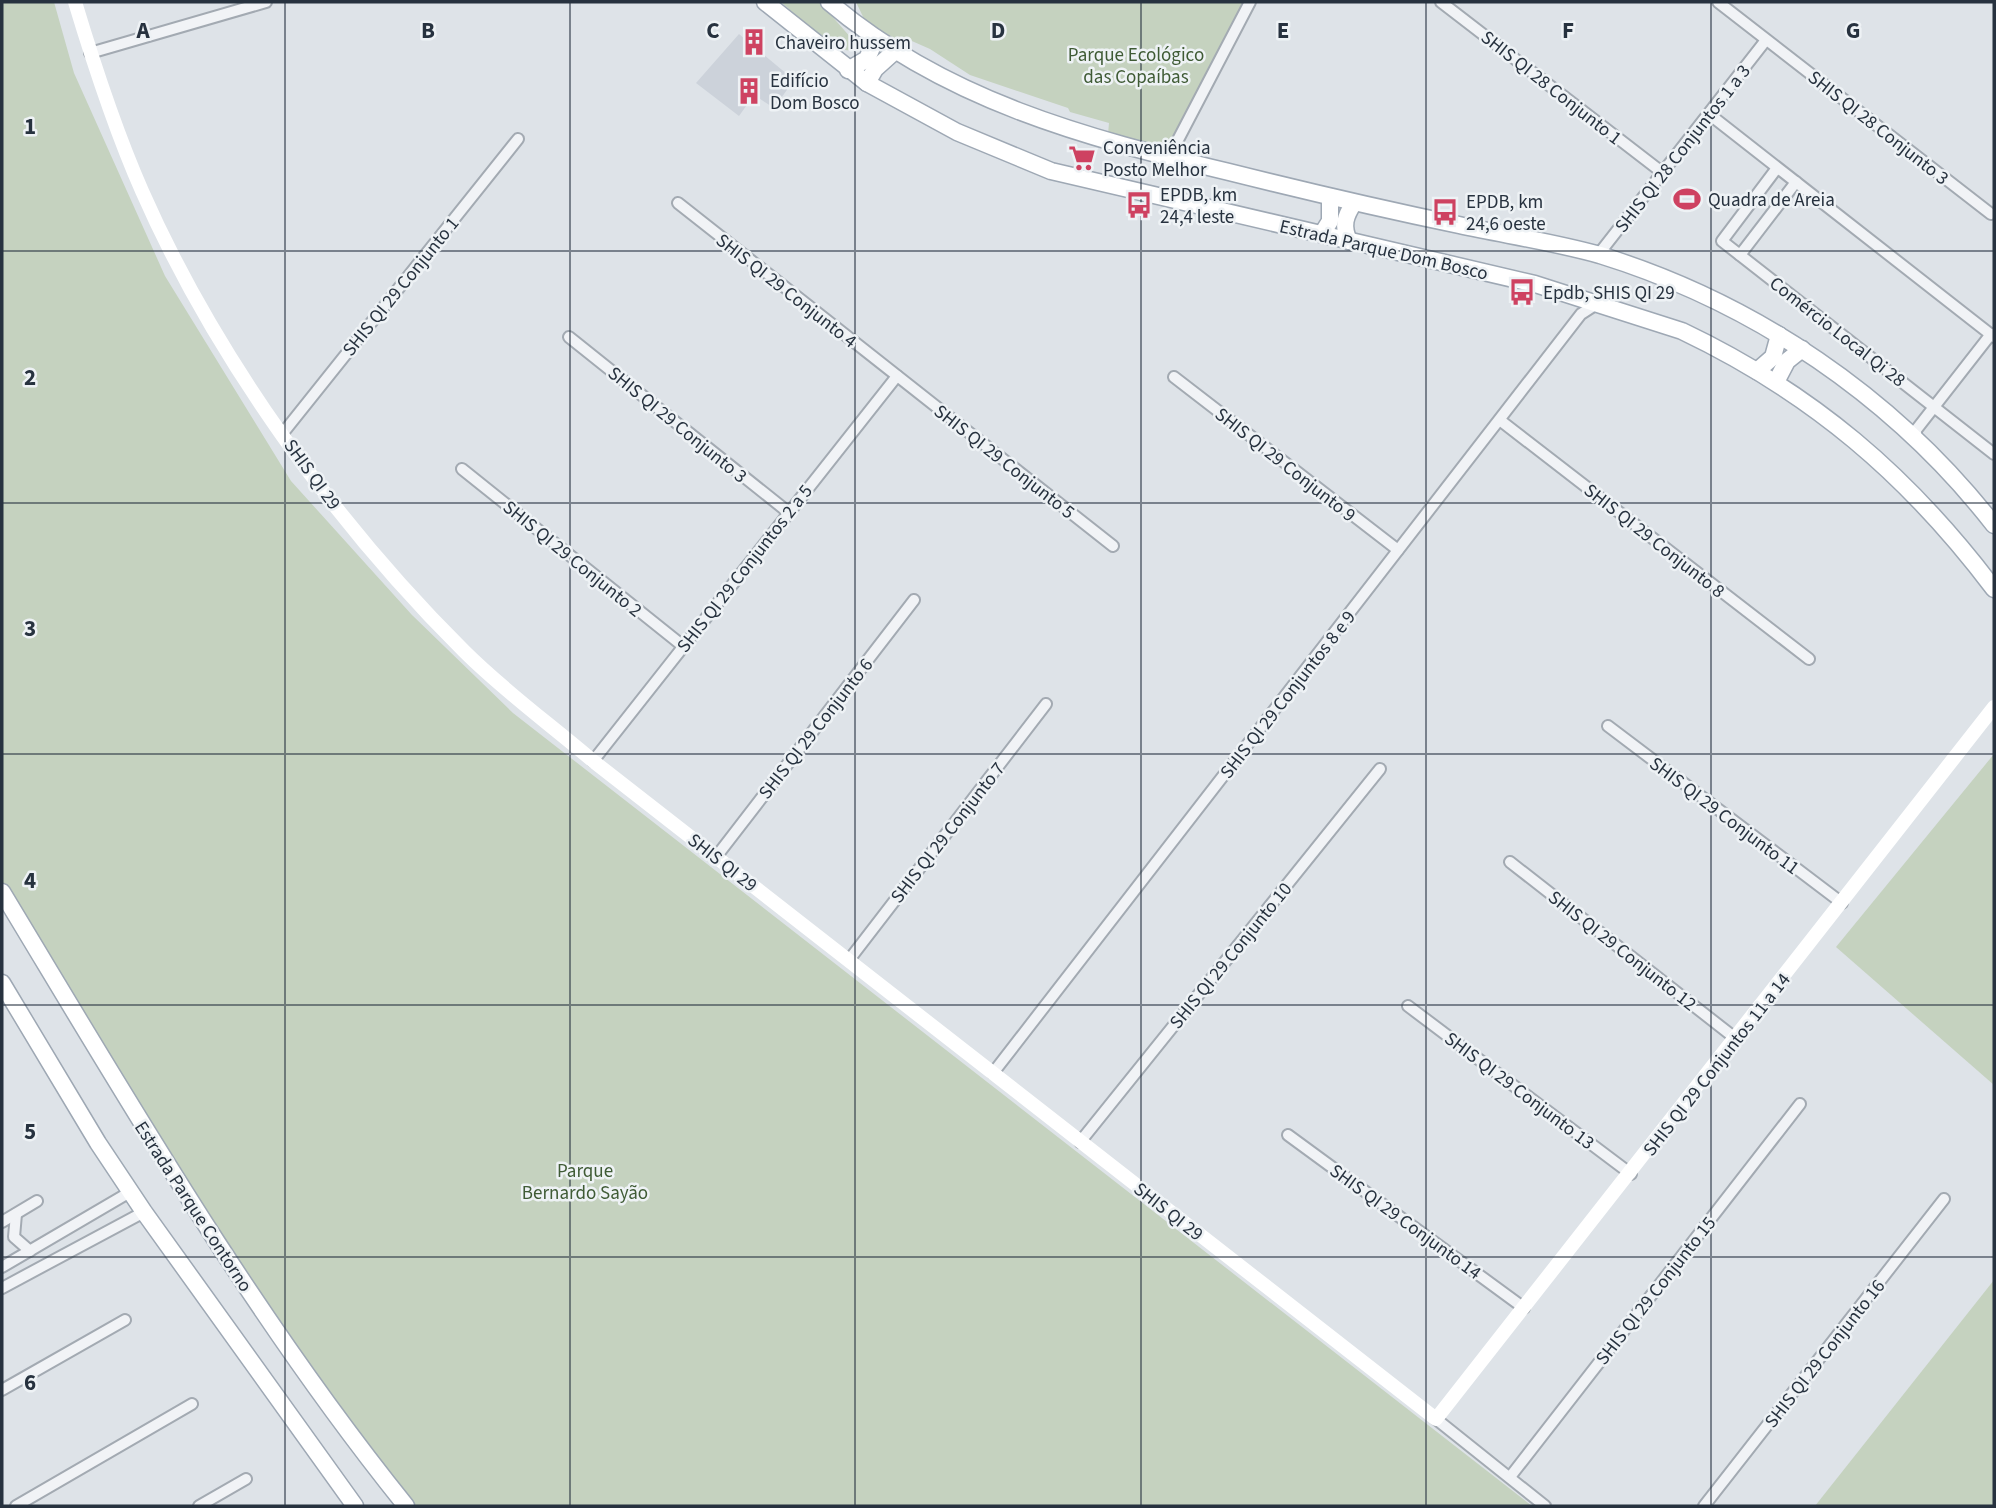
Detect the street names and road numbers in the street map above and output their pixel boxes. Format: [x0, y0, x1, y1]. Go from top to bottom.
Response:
street label: SHIS QI 28 Conjunto 1 [1475, 25, 1627, 152]
street label: SHIS QI 28 Conjuntos 1 a 3 [1609, 59, 1757, 239]
street label: SHIS QI 28 Conjunto 3 [1802, 65, 1954, 192]
street label: SHIS QI 29 Conjunto 1 [336, 212, 466, 362]
street label: Estrada Parque Dom Bosco [1277, 213, 1491, 288]
street label: SHIS QI 29 Conjunto 4 [710, 228, 862, 355]
street label: Comércio Local Qi 28 [1763, 270, 1911, 394]
street label: SHIS QI 29 Conjunto 3 [602, 360, 752, 490]
street label: SHIS QI 29 Conjunto 5 [928, 399, 1080, 526]
street label: SHIS QI 29 Conjunto 9 [1209, 402, 1361, 529]
street label: SHIS QI 29 [277, 434, 347, 516]
street label: SHIS QI 29 Conjunto 8 [1578, 478, 1730, 605]
street label: SHIS QI 29 Conjuntos 2 a 5 [671, 479, 819, 659]
street label: SHIS QI 29 Conjunto 2 [497, 494, 647, 624]
street label: SHIS QI 29 Conjuntos 8 e 9 [1214, 605, 1362, 785]
street label: SHIS QI 29 Conjunto 6 [753, 653, 880, 805]
street label: SHIS QI 29 Conjunto 11 [1643, 751, 1805, 882]
street label: SHIS QI 29 Conjunto 7 [885, 757, 1012, 909]
street label: SHIS QI 29 [682, 827, 763, 899]
street label: SHIS QI 29 Conjunto 10 [1164, 877, 1299, 1035]
street label: SHIS QI 29 Conjunto 12 [1542, 885, 1702, 1018]
street label: SHIS QI 29 Conjuntos 11 a 14 [1637, 968, 1797, 1162]
street label: SHIS QI 29 Conjunto 13 [1438, 1026, 1600, 1157]
street label: Estrada Parque Contorno [127, 1116, 258, 1298]
street label: SHIS QI 29 Conjunto 14 [1324, 1158, 1487, 1287]
street label: SHIS QI 29 [1128, 1176, 1209, 1248]
street label: SHIS QI 29 Conjunto 15 [1590, 1211, 1723, 1371]
street label: SHIS QI 29 Conjunto 16 [1759, 1274, 1892, 1434]

